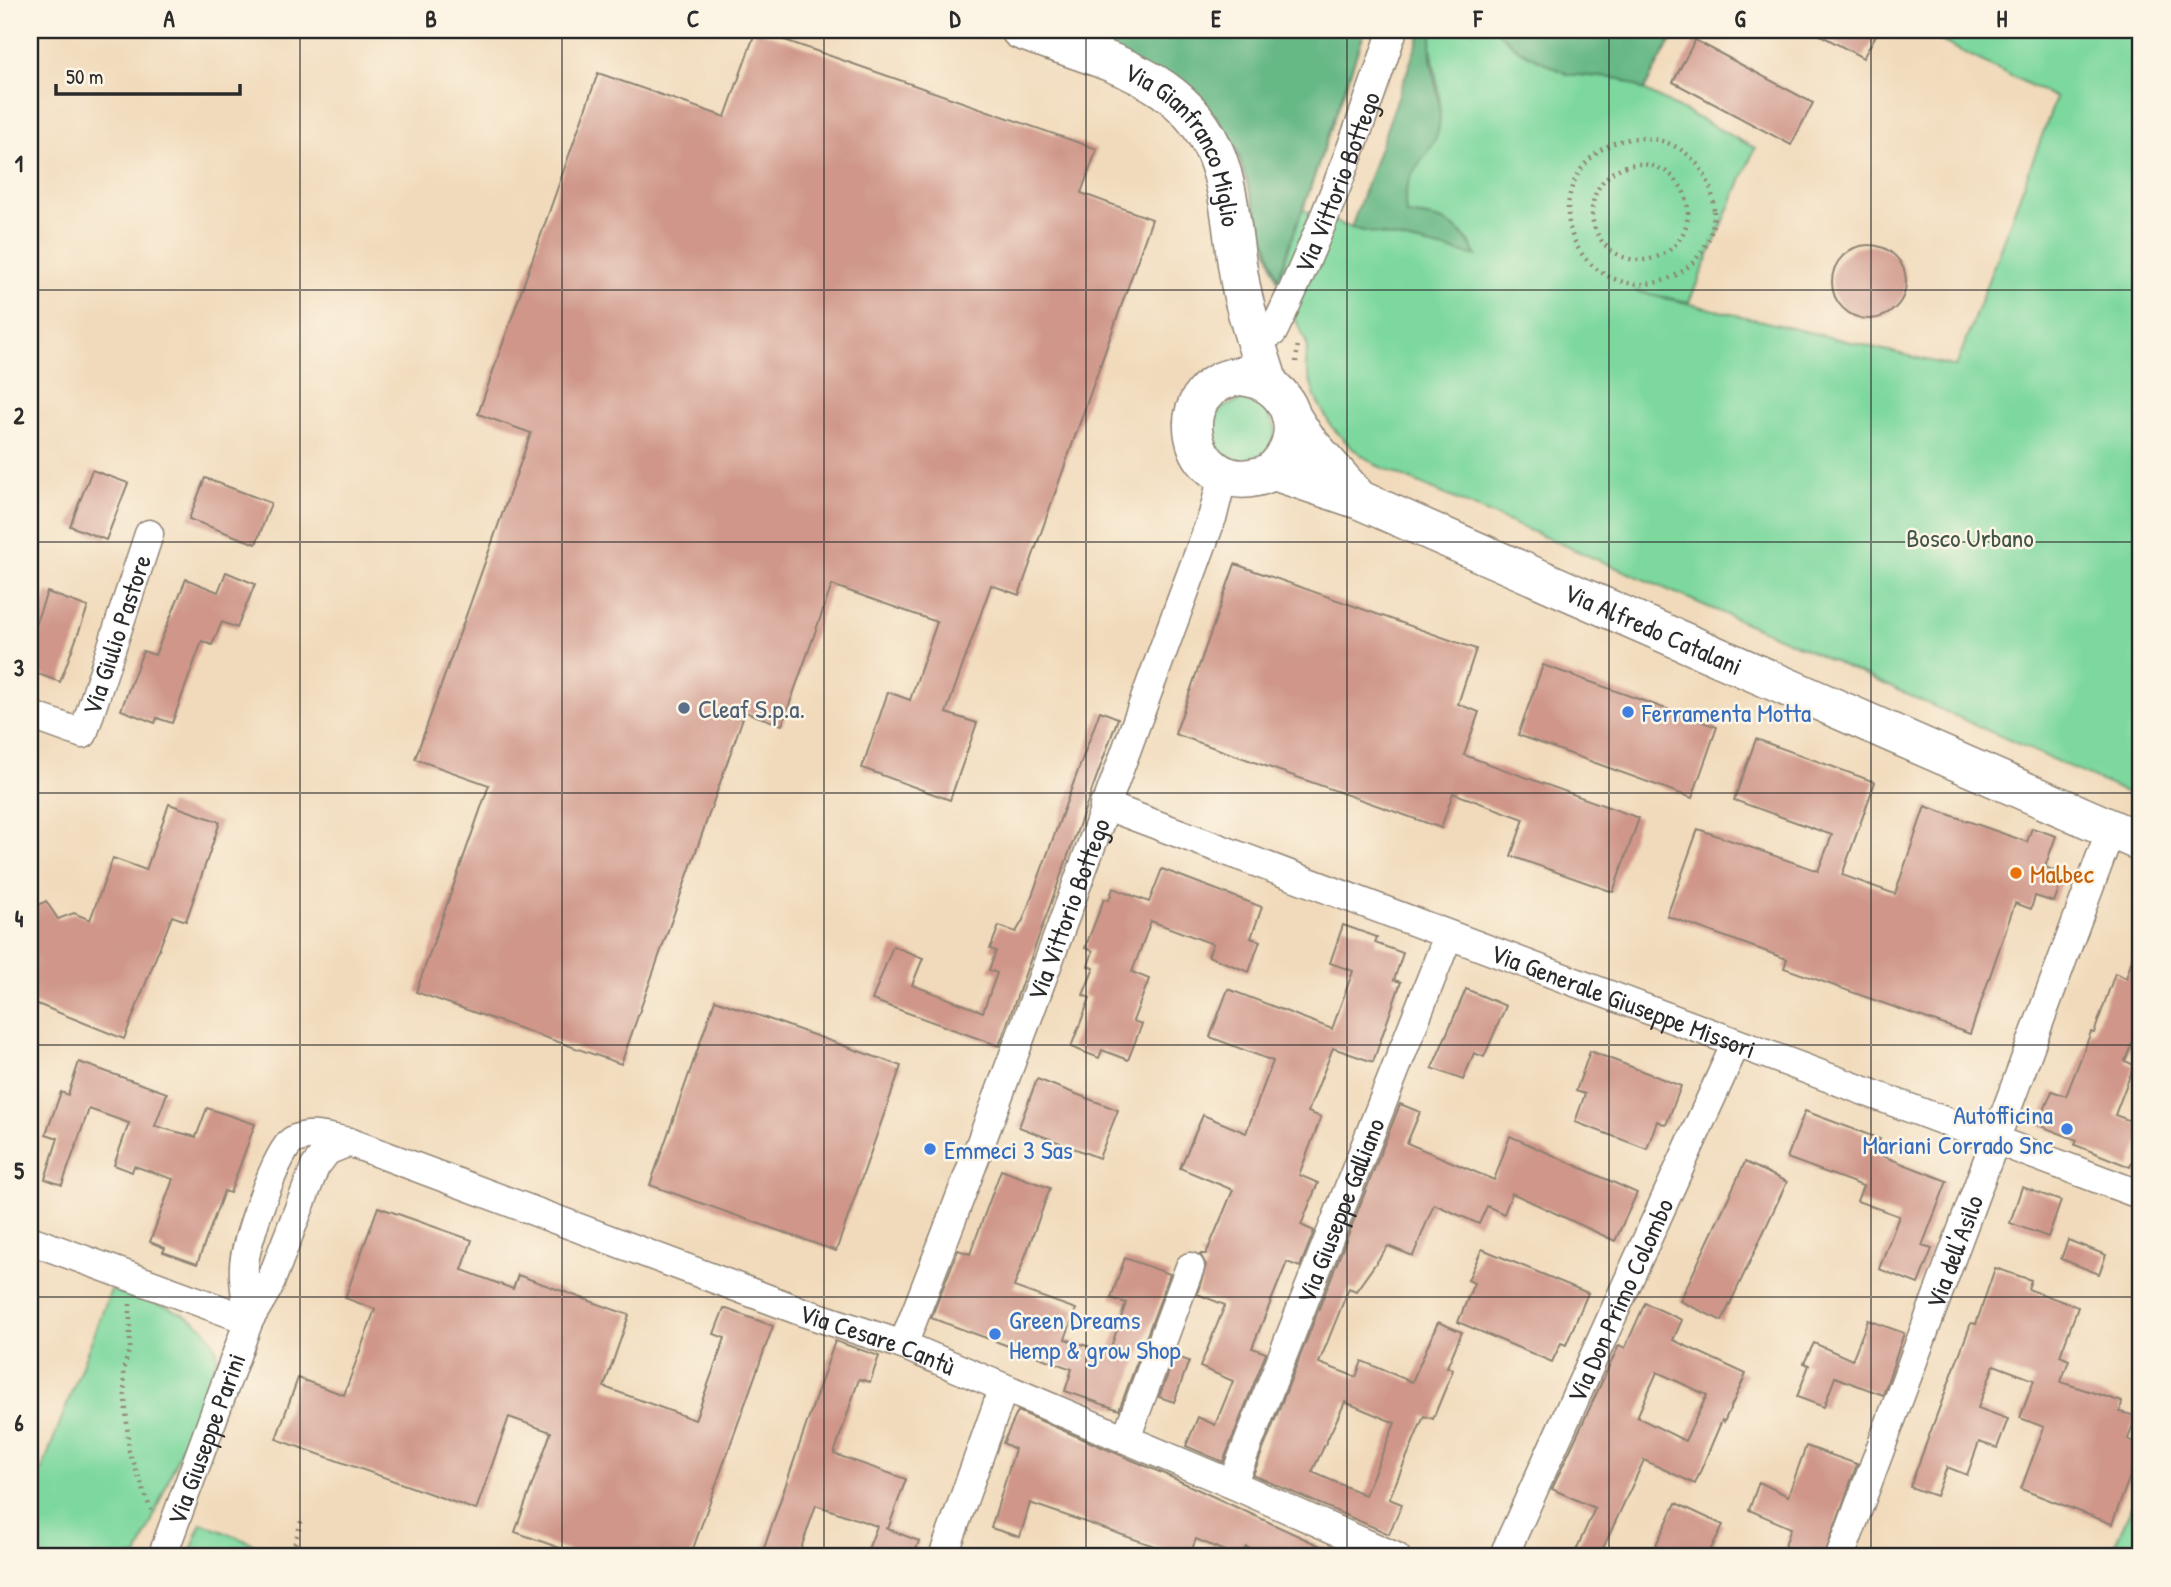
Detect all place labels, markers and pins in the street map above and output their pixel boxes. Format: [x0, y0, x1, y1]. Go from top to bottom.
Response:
place label: Cleaf S.p.a. [698, 691, 805, 726]
place label: Ferramenta Motta [1641, 695, 1811, 730]
marker: Cleaf S.p.a. [676, 700, 692, 716]
marker: Ferramenta Motta [1620, 704, 1636, 720]
place label: Malbec [2030, 856, 2094, 891]
marker: Malbec [2008, 865, 2024, 881]
place label: Autofficina Mariani Corrado Snc [1862, 1097, 2053, 1162]
marker: Autofficina Mariani Corrado Snc [2059, 1121, 2075, 1137]
place label: Emmeci 3 Sas [944, 1132, 1073, 1167]
marker: Emmeci 3 Sas [922, 1141, 938, 1157]
place label: Green Dreams Hemp & grow Shop [1009, 1302, 1181, 1367]
marker: Green Dreams Hemp & grow Shop [987, 1326, 1003, 1342]

